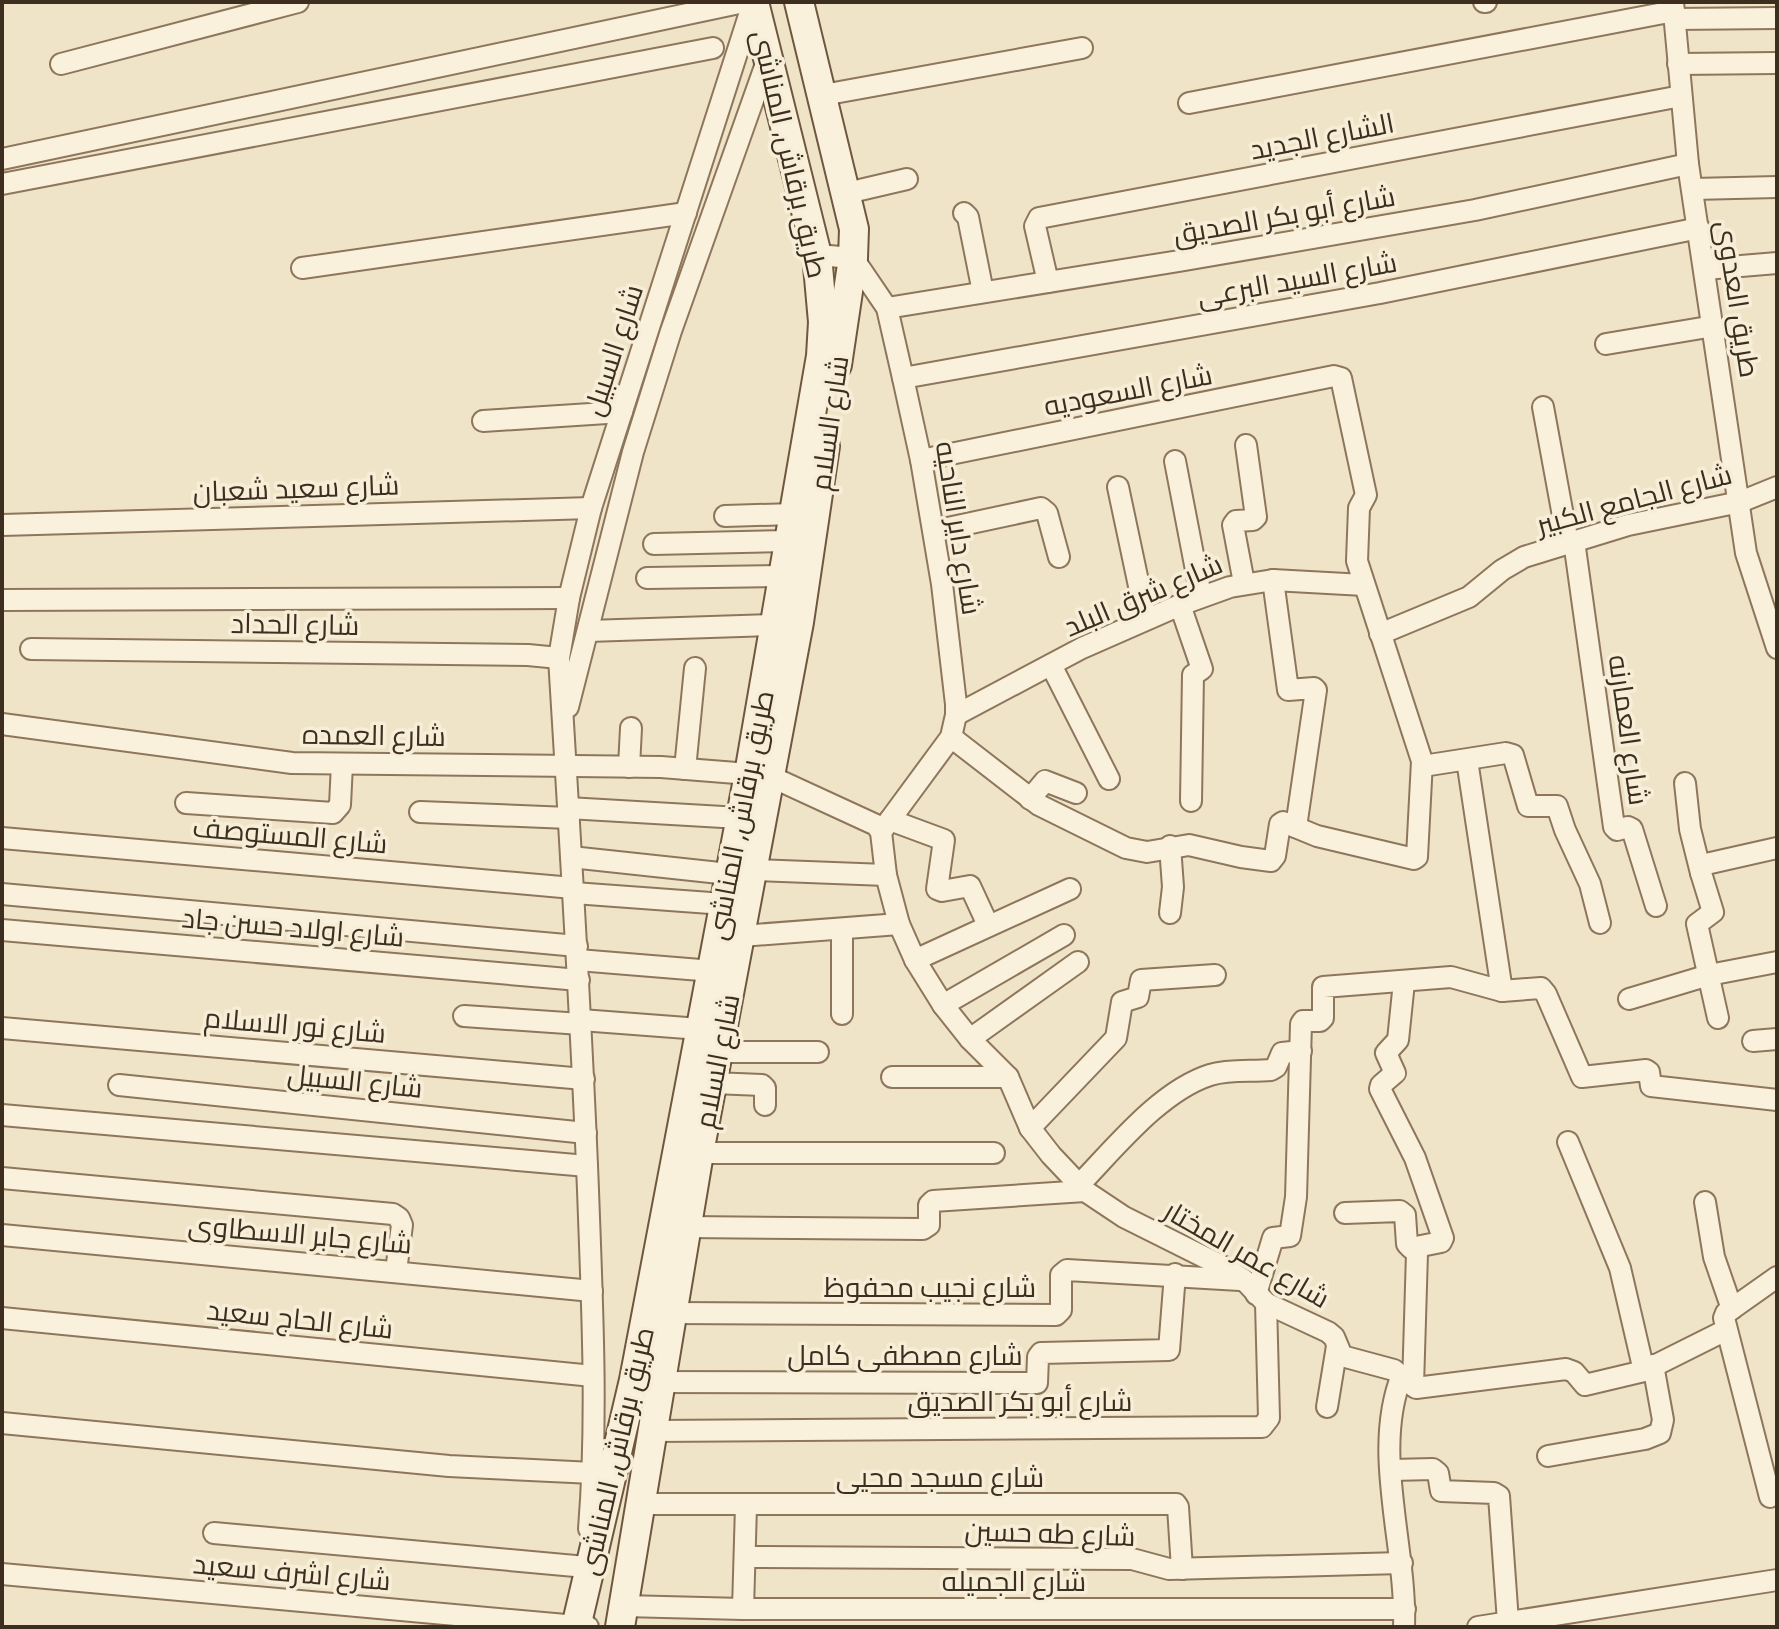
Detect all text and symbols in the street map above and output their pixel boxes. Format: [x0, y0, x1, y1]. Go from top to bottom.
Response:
street label: طريق برقاش, المناشى [736, 25, 844, 283]
street label: الشارع الجديد [1245, 97, 1399, 175]
street label: شارع أبو بكر الصديق [1169, 170, 1399, 260]
street label: طريق العدوى [1700, 217, 1776, 381]
street label: شارع السيد البرعى [1193, 236, 1401, 322]
street label: شارع السبيل [567, 277, 659, 423]
street label: شارع السعوديه [1039, 348, 1217, 432]
street label: شارع السلام [794, 352, 864, 494]
street label: شارع داير الناحيه [920, 437, 998, 619]
street label: شارع الجامع الكبير [1528, 448, 1738, 551]
street label: شارع سعيد شعبان [192, 458, 400, 518]
street label: شارع شرق البلد [1055, 538, 1231, 652]
street label: شارع الحداد [230, 597, 360, 651]
street label: شارع العمارنه [1593, 651, 1665, 809]
street label: طريق برقاش, المناشى [690, 686, 790, 944]
street label: شارع العمده [302, 708, 446, 762]
street label: شارع المستوصف [190, 801, 390, 869]
street label: شارع اولاد حسن جاد [180, 891, 406, 963]
street label: شارع السلام [678, 989, 756, 1133]
street label: شارع نور الاسلام [202, 991, 388, 1059]
street label: شارع السبيل [285, 1048, 425, 1114]
street label: شارع عمر المختار [1152, 1184, 1340, 1323]
street label: شارع جابر الاسطاوى [186, 1198, 414, 1270]
street label: شارع نجيب محفوظ [824, 1261, 1036, 1313]
street label: شارع الحاج سعيد [204, 1283, 396, 1355]
street label: طريق برقاش, المناشى [562, 1322, 670, 1580]
street label: شارع مصطفى كامل [787, 1329, 1023, 1381]
street label: شارع أبو بكر الصديق [908, 1375, 1132, 1427]
street label: شارع مسجد محيى [836, 1451, 1044, 1503]
street label: شارع طه حسين [964, 1504, 1136, 1562]
street label: شارع اشرف سعيد [191, 1537, 393, 1607]
street label: شارع الجميله [942, 1555, 1086, 1607]

